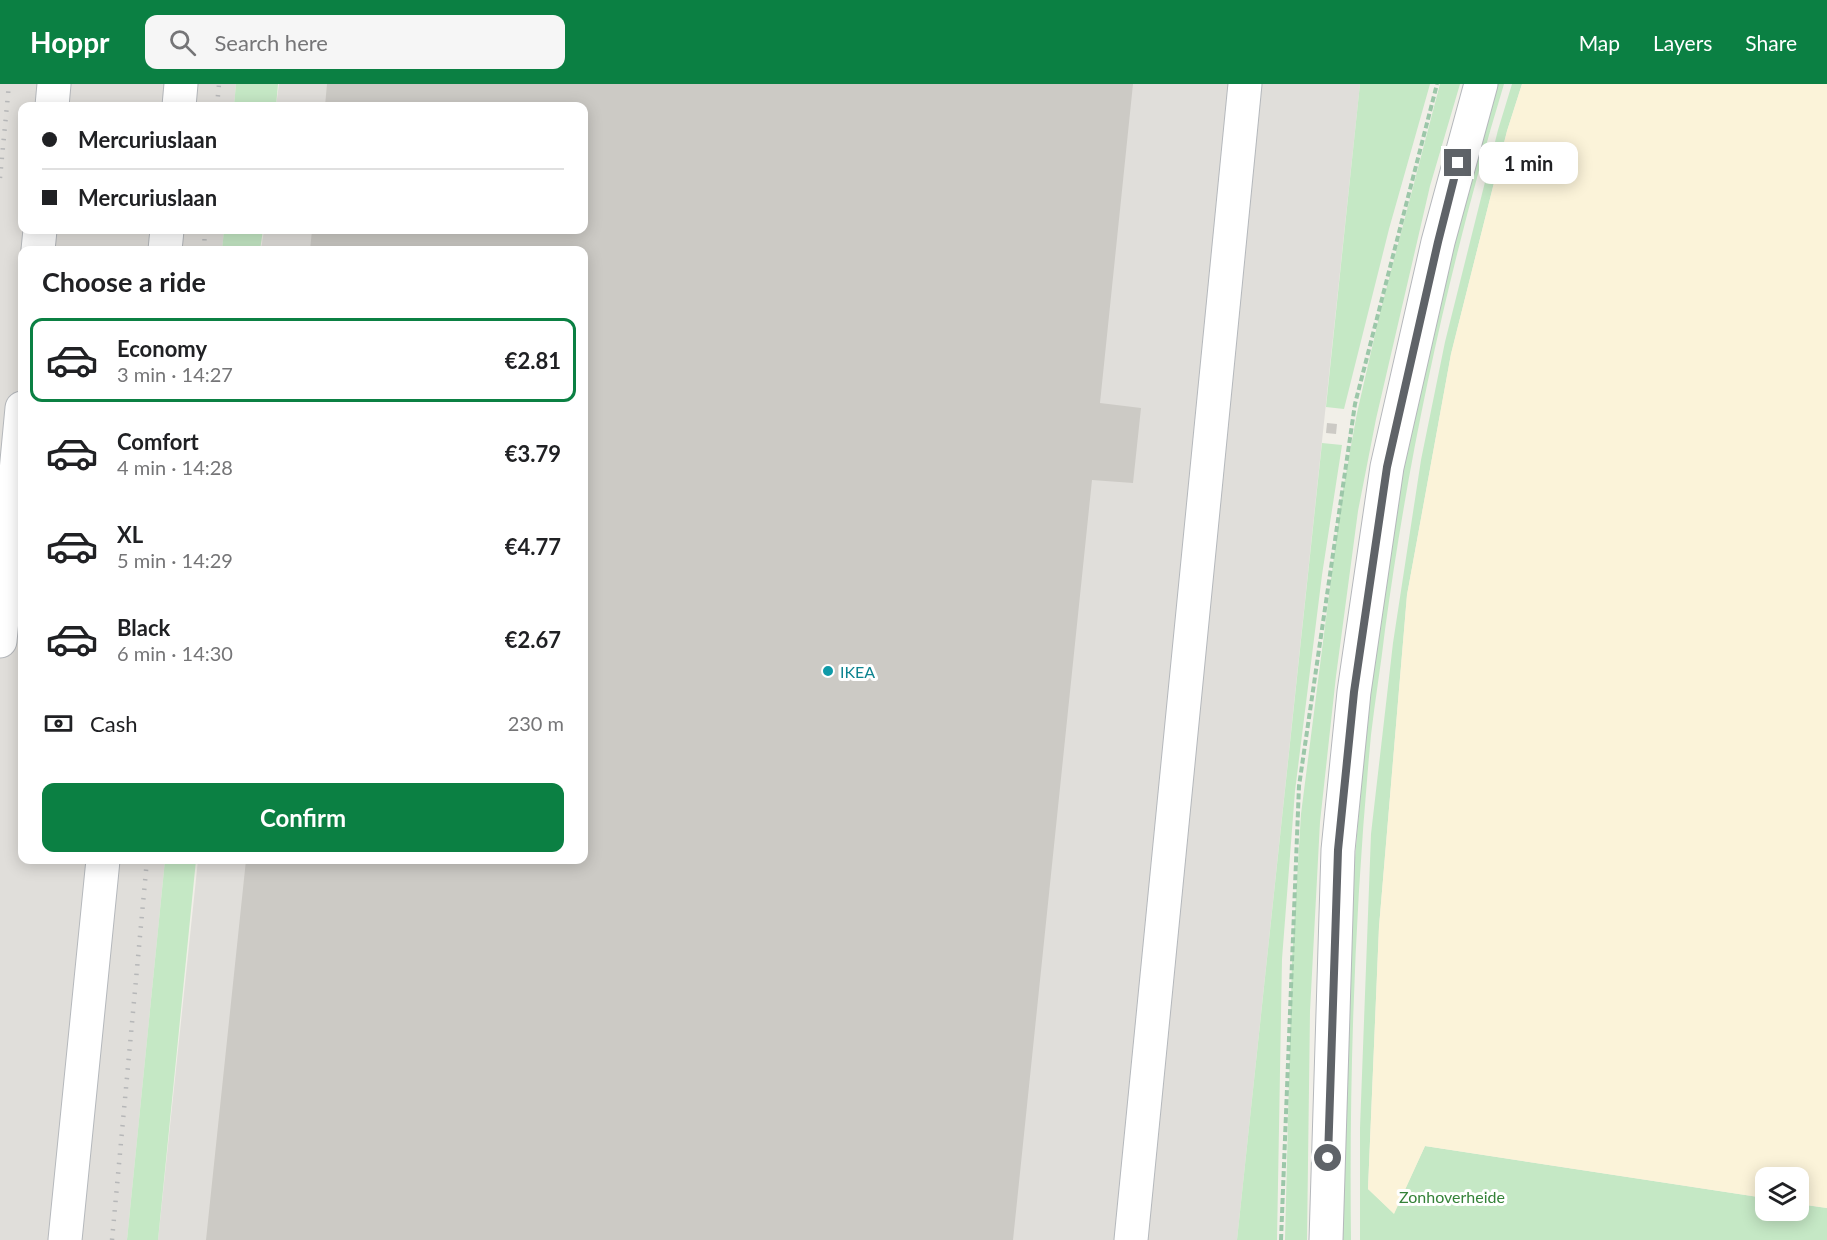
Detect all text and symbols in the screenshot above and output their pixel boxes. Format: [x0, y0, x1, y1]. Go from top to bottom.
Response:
search box [145, 15, 565, 69]
text: Hoppr [30, 25, 109, 59]
icon: search [166, 26, 199, 59]
text: Search here [214, 29, 328, 56]
text: Map [1579, 30, 1620, 55]
text: Layers [1653, 30, 1712, 55]
text: Share [1745, 30, 1797, 55]
text: Mercuriuslaan [78, 126, 217, 153]
callout: 1 min [1479, 142, 1578, 184]
route end [1444, 149, 1471, 176]
text: 1 min [1504, 151, 1553, 175]
text: Mercuriuslaan [78, 184, 217, 211]
text: Choose a ride [42, 265, 206, 298]
icon: car [45, 333, 99, 387]
text: Economy [117, 335, 207, 362]
text: €2.81 [505, 347, 561, 374]
text: 3 min · 14:27 [117, 362, 233, 386]
icon: car [45, 426, 99, 480]
text: Comfort [117, 428, 199, 455]
text: €3.79 [505, 440, 561, 467]
text: 4 min · 14:28 [117, 455, 233, 479]
icon: car [45, 519, 99, 573]
text: XL [117, 521, 143, 548]
text: €4.77 [505, 533, 561, 560]
text: 5 min · 14:29 [117, 548, 233, 572]
icon: car [45, 612, 99, 666]
text: Black [117, 614, 170, 641]
text: €2.67 [505, 626, 561, 653]
text: 6 min · 14:30 [117, 641, 233, 665]
place label: IKEA [840, 662, 875, 681]
marker: IKEA [821, 664, 835, 678]
icon: cash [42, 707, 75, 740]
text: Cash [90, 710, 137, 737]
text: 230 m [508, 711, 564, 735]
button: Confirm [42, 783, 564, 852]
route start [1314, 1144, 1341, 1171]
map controls [1755, 1167, 1809, 1221]
button: layers [1755, 1167, 1809, 1221]
park label: Zonhoverheide [1399, 1187, 1505, 1206]

